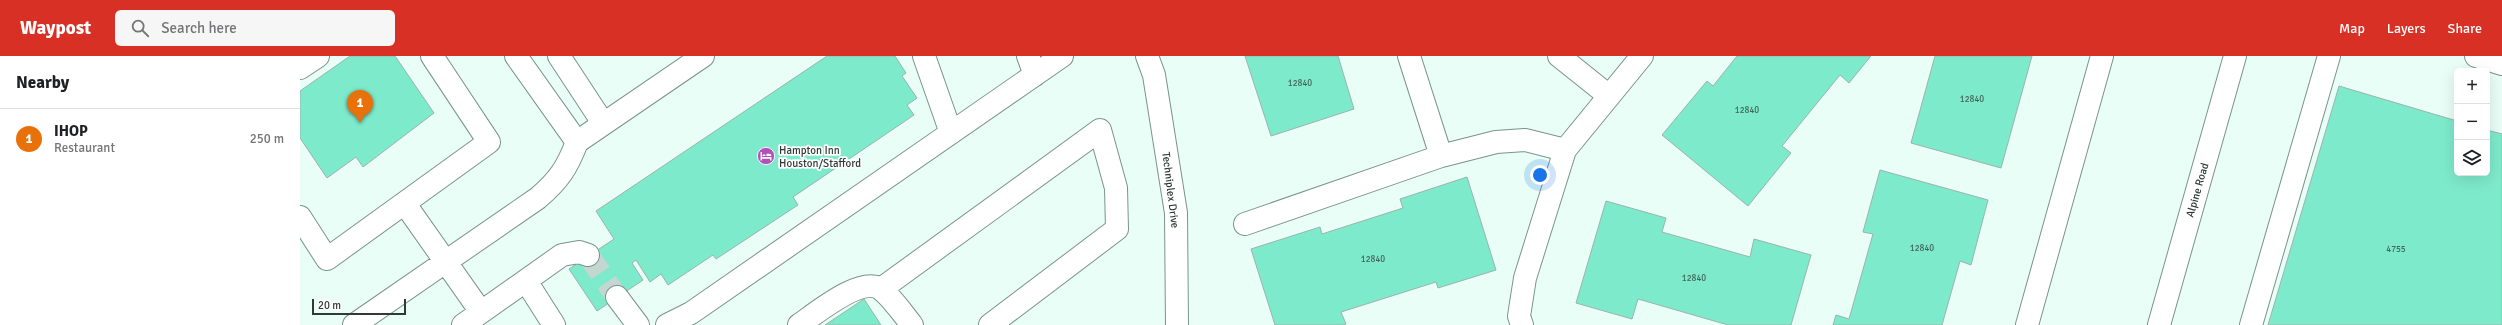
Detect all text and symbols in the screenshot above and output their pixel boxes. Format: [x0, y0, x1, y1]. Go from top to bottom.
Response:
search box [115, 10, 395, 46]
text: Waypost [20, 16, 91, 40]
icon: search [129, 17, 151, 39]
text: Search here [161, 19, 237, 37]
text: Map [2339, 20, 2365, 37]
text: Layers [2387, 20, 2426, 37]
text: Share [2448, 20, 2482, 37]
map controls [2454, 68, 2490, 176]
button: + [2454, 68, 2490, 104]
text: Nearby [16, 72, 69, 93]
house number: 12840 [1288, 78, 1312, 89]
pin: 1 [347, 90, 373, 123]
house number: 12840 [1960, 94, 1984, 105]
button: − [2454, 104, 2490, 140]
house number: 12840 [1735, 105, 1759, 116]
text: IHOP [54, 122, 88, 140]
text: 1 [25, 131, 33, 147]
text: 250 m [250, 131, 284, 147]
text: Restaurant [54, 140, 115, 156]
button: layers [2454, 140, 2490, 176]
place label: Hampton Inn Houston/Stafford [779, 144, 861, 170]
hotel icon: Hampton Inn Houston/Stafford [756, 146, 776, 166]
street label: Techniplex Drive [1159, 151, 1182, 229]
street label: Alpine Road [2183, 161, 2212, 219]
your location [1530, 165, 1550, 185]
house number: 12840 [1910, 243, 1934, 254]
house number: 4755 [2386, 244, 2406, 255]
house number: 12840 [1361, 254, 1385, 265]
house number: 12840 [1682, 273, 1706, 284]
scale bar [312, 297, 406, 316]
text: 20 m [318, 299, 341, 312]

